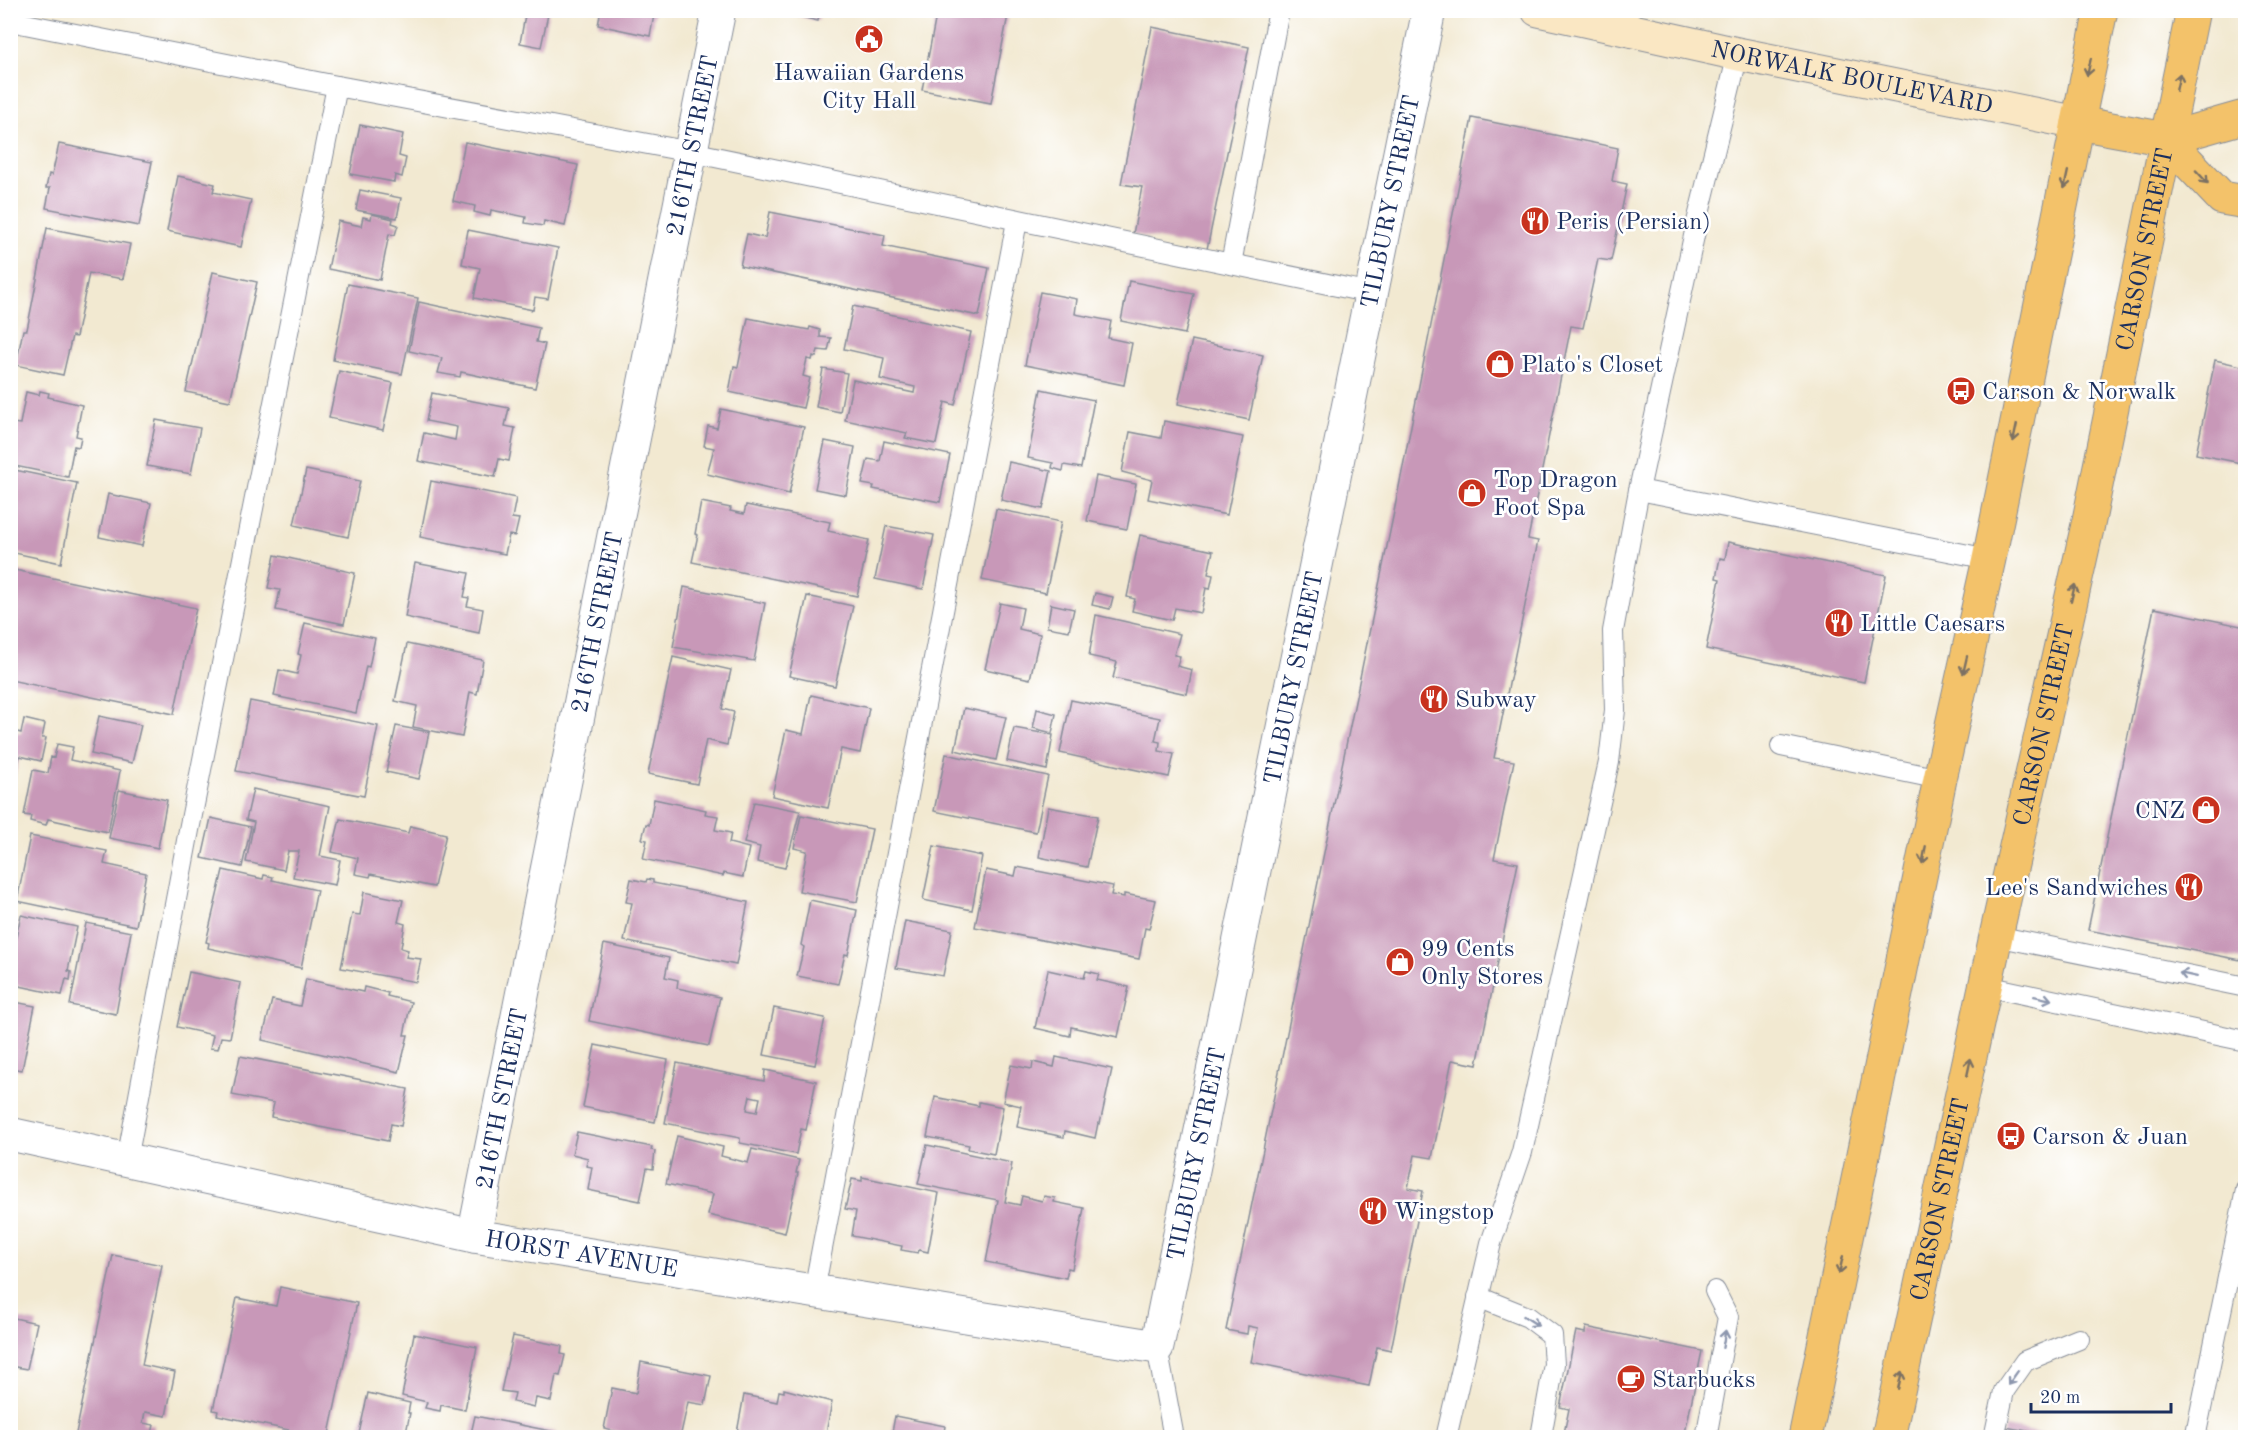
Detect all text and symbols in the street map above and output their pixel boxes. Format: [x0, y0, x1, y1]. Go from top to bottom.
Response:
public building icon: Hawaiian Gardens City Hall [853, 23, 885, 55]
street label: NORWALK BOULEVARD [1708, 38, 1995, 119]
street label: 216TH STREET [664, 53, 724, 239]
one-way arrow [2083, 56, 2094, 76]
place label: Hawaiian Gardens City Hall [774, 62, 964, 114]
one-way arrow [2173, 72, 2184, 92]
street label: TILBURY STREET [1359, 93, 1425, 311]
street label: CARSON STREET [2114, 146, 2179, 353]
one-way arrow [2195, 169, 2209, 184]
one-way arrow [2060, 170, 2071, 189]
restaurant icon: Peris (Persian) [1519, 205, 1551, 237]
place label: Peris (Persian) [1556, 211, 1711, 235]
shop icon: Plato's Closet [1484, 348, 1516, 380]
place label: Plato's Closet [1521, 354, 1663, 378]
bus stop icon: Carson & Norwalk [1945, 375, 1977, 407]
place label: Carson & Norwalk [1982, 381, 2176, 405]
one-way arrow [2009, 423, 2020, 442]
place label: Top Dragon Foot Spa [1493, 469, 1618, 521]
shop icon: Top Dragon Foot Spa [1456, 477, 1488, 509]
street label: 216TH STREET [569, 530, 628, 715]
street label: TILBURY STREET [1262, 569, 1329, 787]
one-way arrow [2068, 584, 2079, 603]
restaurant icon: Little Caesars [1823, 607, 1855, 639]
place label: Little Caesars [1860, 613, 2005, 637]
street label: CARSON STREET [2011, 622, 2079, 829]
one-way arrow [1959, 655, 1971, 674]
restaurant icon: Subway [1418, 683, 1450, 715]
place label: Subway [1455, 689, 1537, 713]
shop icon: CNZ [2190, 794, 2222, 826]
place label: CNZ [2135, 800, 2185, 824]
one-way arrow [1918, 845, 1929, 865]
restaurant icon: Lee's Sandwiches [2173, 871, 2205, 903]
place label: Lee's Sandwiches [1985, 877, 2168, 901]
place label: 99 Cents Only Stores [1421, 938, 1543, 990]
shop icon: 99 Cents Only Stores [1384, 946, 1416, 978]
one-way arrow [2179, 969, 2198, 980]
one-way arrow [2033, 993, 2052, 1004]
street label: 216TH STREET [474, 1007, 533, 1192]
street label: TILBURY STREET [1165, 1046, 1232, 1263]
one-way arrow [1964, 1057, 1975, 1077]
street label: CARSON STREET [1908, 1096, 1975, 1303]
bus stop icon: Carson & Juan [1995, 1120, 2027, 1152]
place label: Carson & Juan [2032, 1126, 2188, 1150]
restaurant icon: Wingstop [1357, 1195, 1389, 1227]
place label: Wingstop [1394, 1201, 1494, 1225]
street label: HORST AVENUE [483, 1228, 679, 1283]
one-way arrow [1835, 1255, 1846, 1275]
one-way arrow [1523, 1314, 1540, 1327]
one-way arrow [1719, 1329, 1730, 1349]
cafe icon: Starbucks [1615, 1363, 1647, 1395]
place label: Starbucks [1652, 1369, 1755, 1393]
one-way arrow [2007, 1370, 2019, 1386]
one-way arrow [1895, 1371, 1907, 1390]
scale bar [2031, 1376, 2170, 1414]
text: 20 m [2040, 1389, 2080, 1407]

